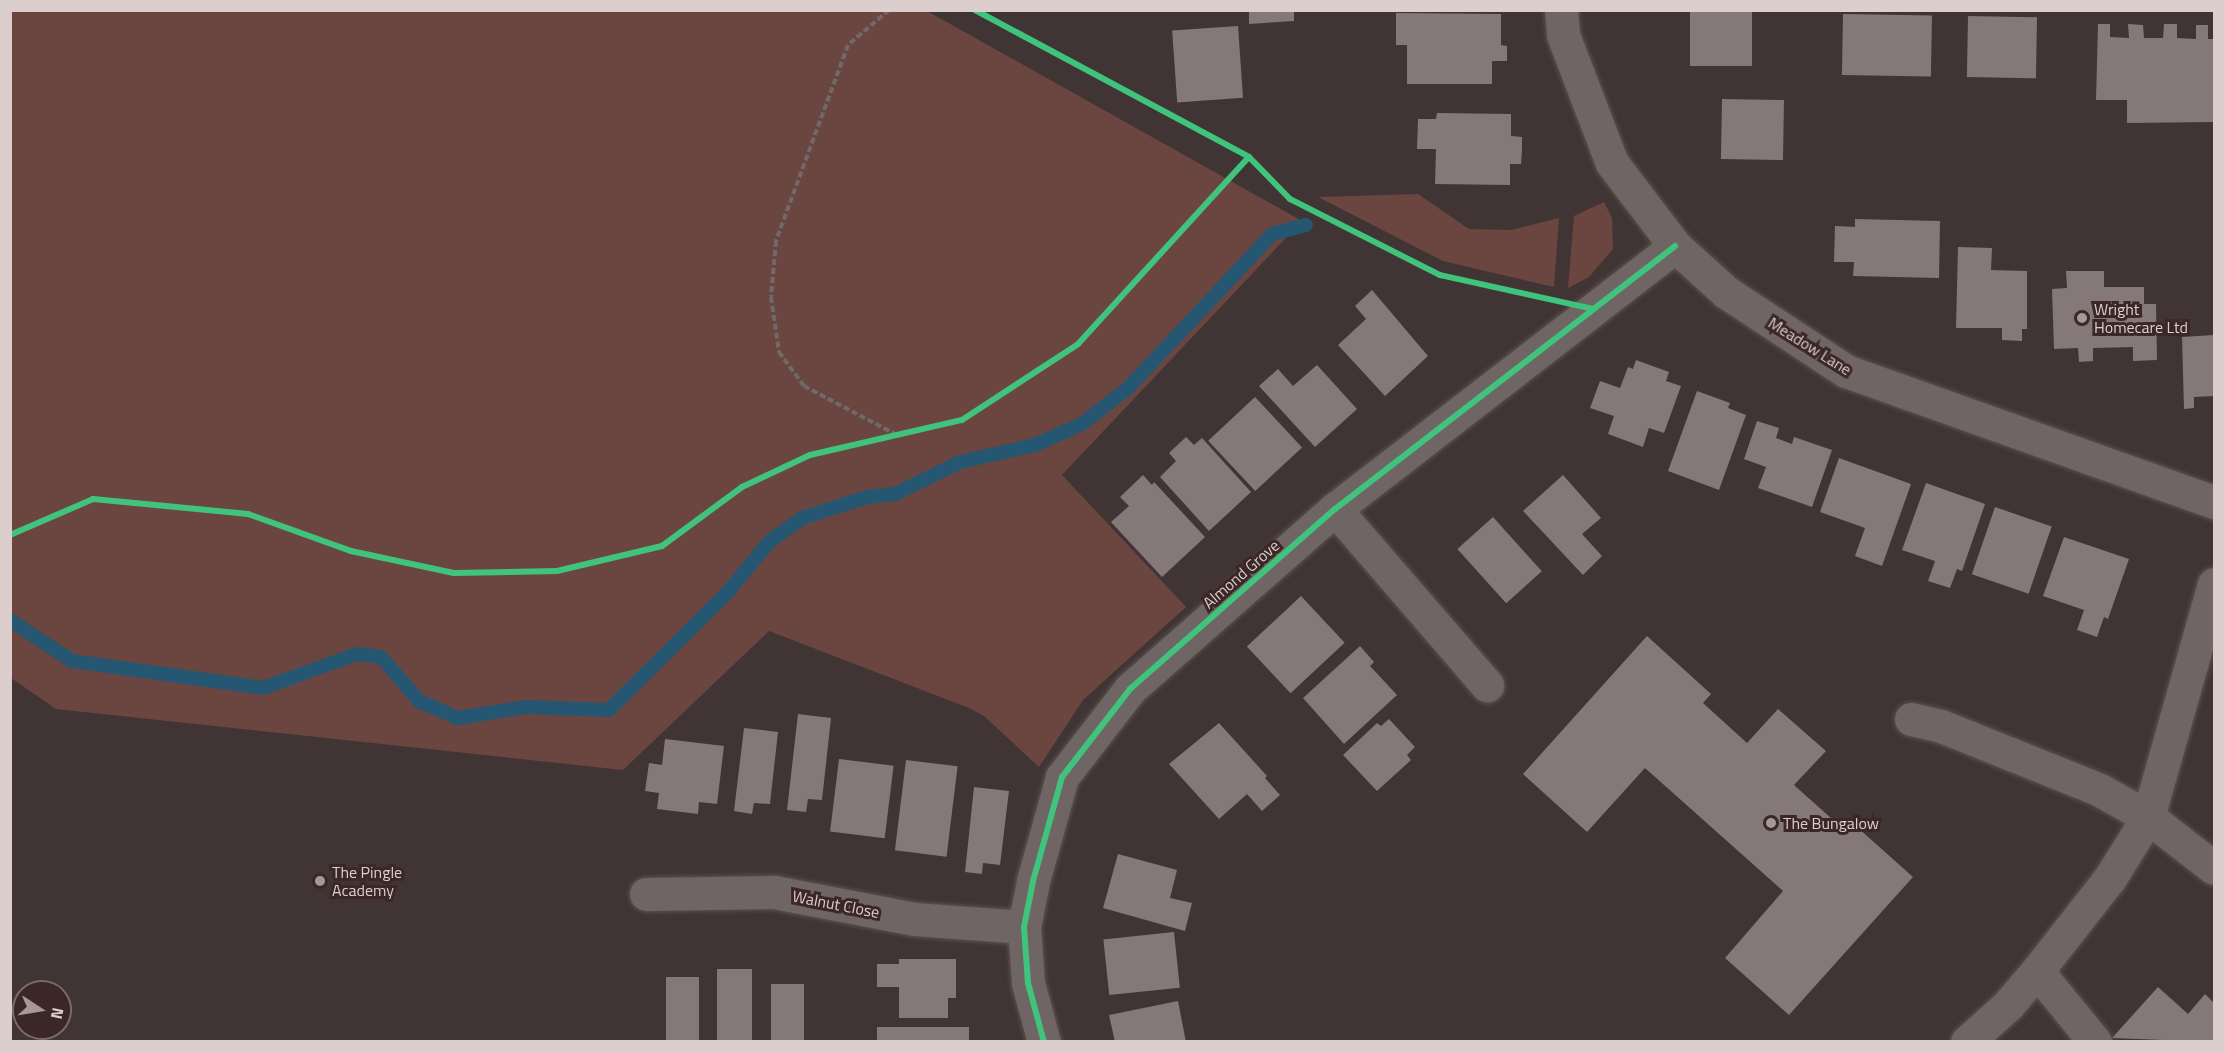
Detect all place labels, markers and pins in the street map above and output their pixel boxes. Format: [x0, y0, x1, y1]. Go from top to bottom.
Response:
place label: Wright Homecare Ltd [2094, 299, 2188, 337]
marker: Wright Homecare Ltd [2075, 311, 2089, 325]
place label: The Bungalow [1783, 813, 1879, 833]
marker: The Bungalow [1764, 816, 1778, 830]
place label: The Pingle Academy [332, 862, 402, 900]
marker: The Pingle Academy [313, 874, 327, 888]

